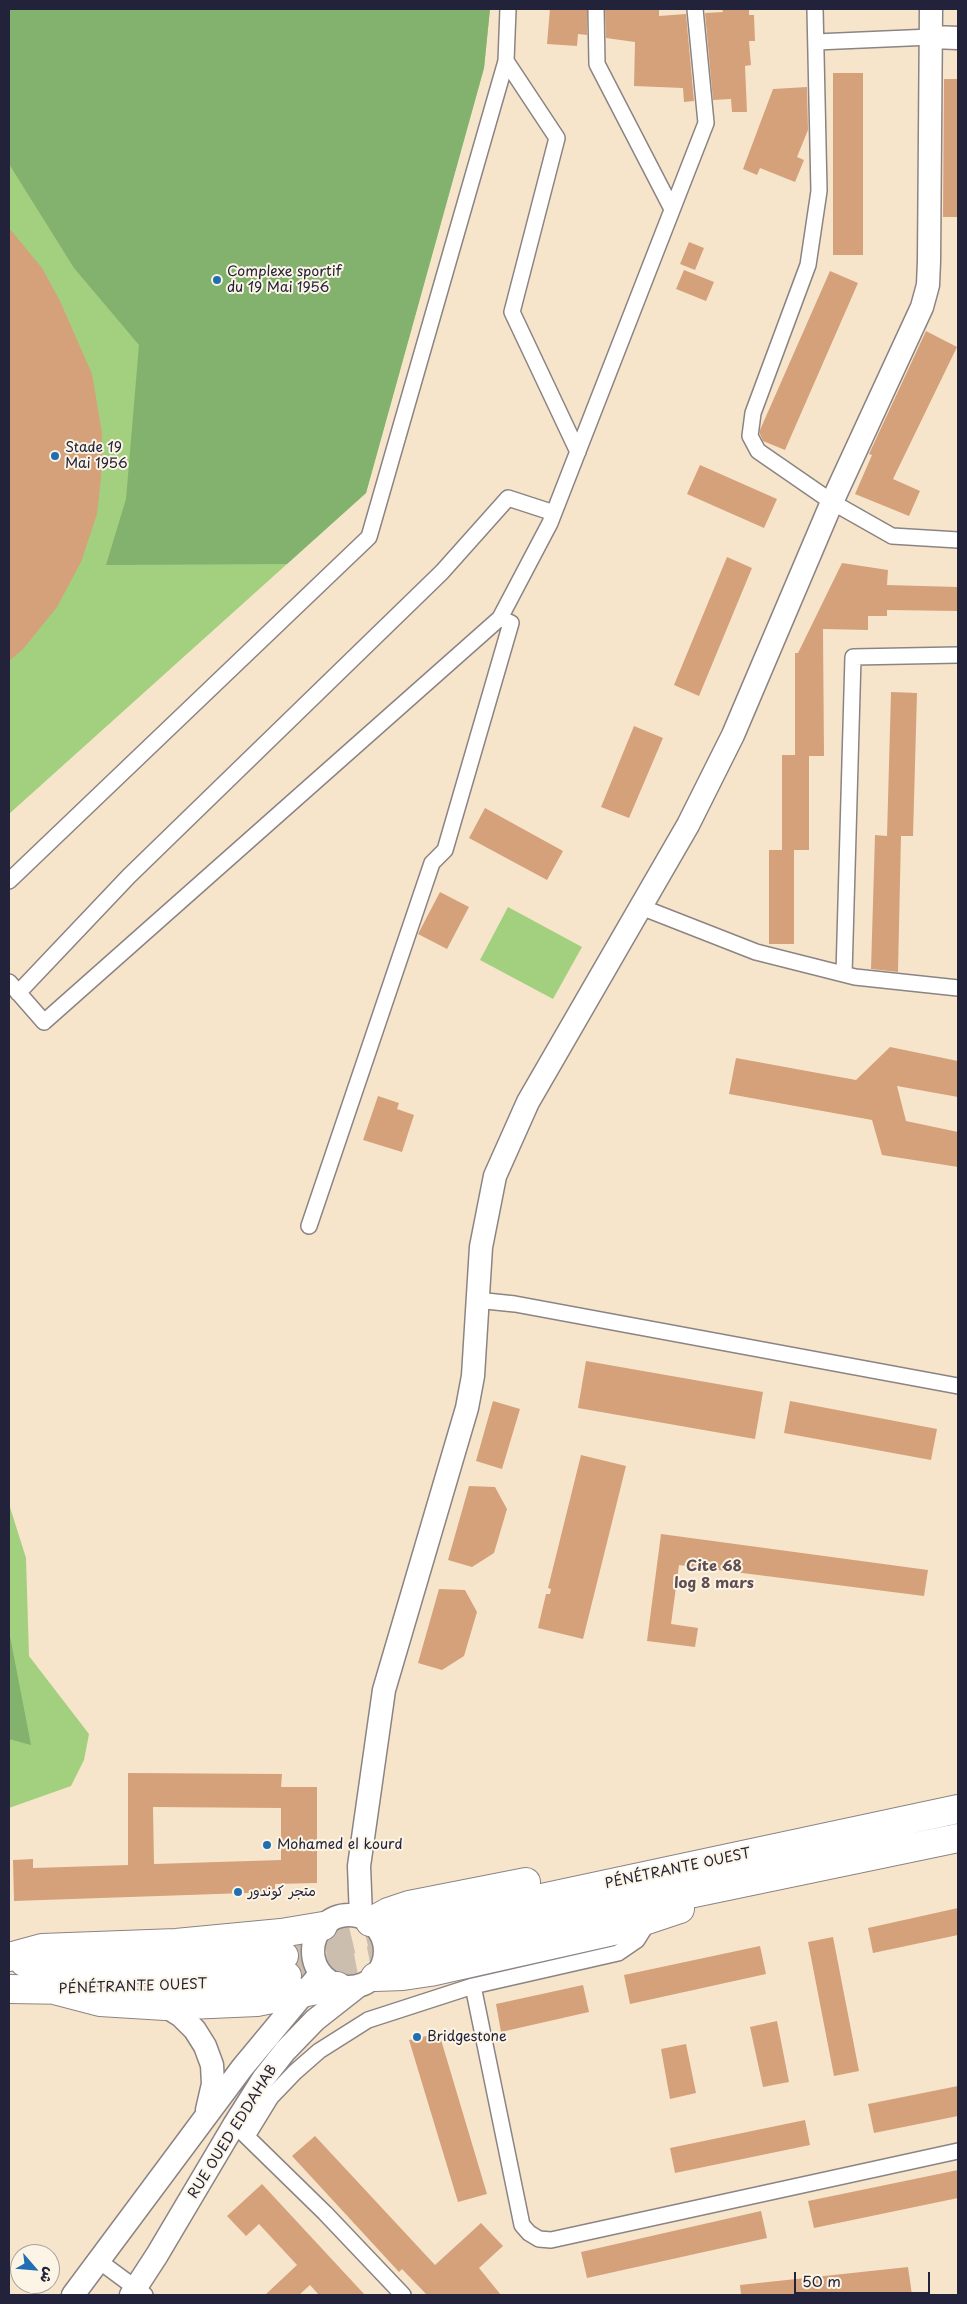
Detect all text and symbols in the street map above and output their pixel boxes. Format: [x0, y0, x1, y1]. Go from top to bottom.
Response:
place label: Complexe sportif du 19 Mai 1956 [227, 264, 341, 296]
marker: Complexe sportif du 19 Mai 1956 [211, 274, 223, 286]
place label: Stade 19 Mai 1956 [65, 440, 128, 472]
marker: Stade 19 Mai 1956 [49, 450, 61, 462]
district label: Cite 68 log 8 mars [674, 1558, 754, 1593]
place label: Mohamed el kourd [277, 1837, 403, 1853]
marker: Mohamed el kourd [261, 1839, 273, 1851]
street label: PÉNÉTRANTE OUEST [604, 1845, 752, 1893]
place label: متجر كوندور [248, 1884, 316, 1900]
marker: متجر كوندور [232, 1886, 244, 1898]
street label: PÉNÉTRANTE OUEST [58, 1976, 208, 1998]
place label: Bridgestone [427, 2029, 507, 2045]
marker: Bridgestone [411, 2031, 423, 2043]
street label: RUE OUED EDDAHAB [185, 2062, 281, 2202]
north arrow [10, 2244, 60, 2294]
scale bar [797, 2262, 933, 2294]
text: ش [35, 2264, 61, 2287]
text: 50 m [802, 2269, 841, 2292]

